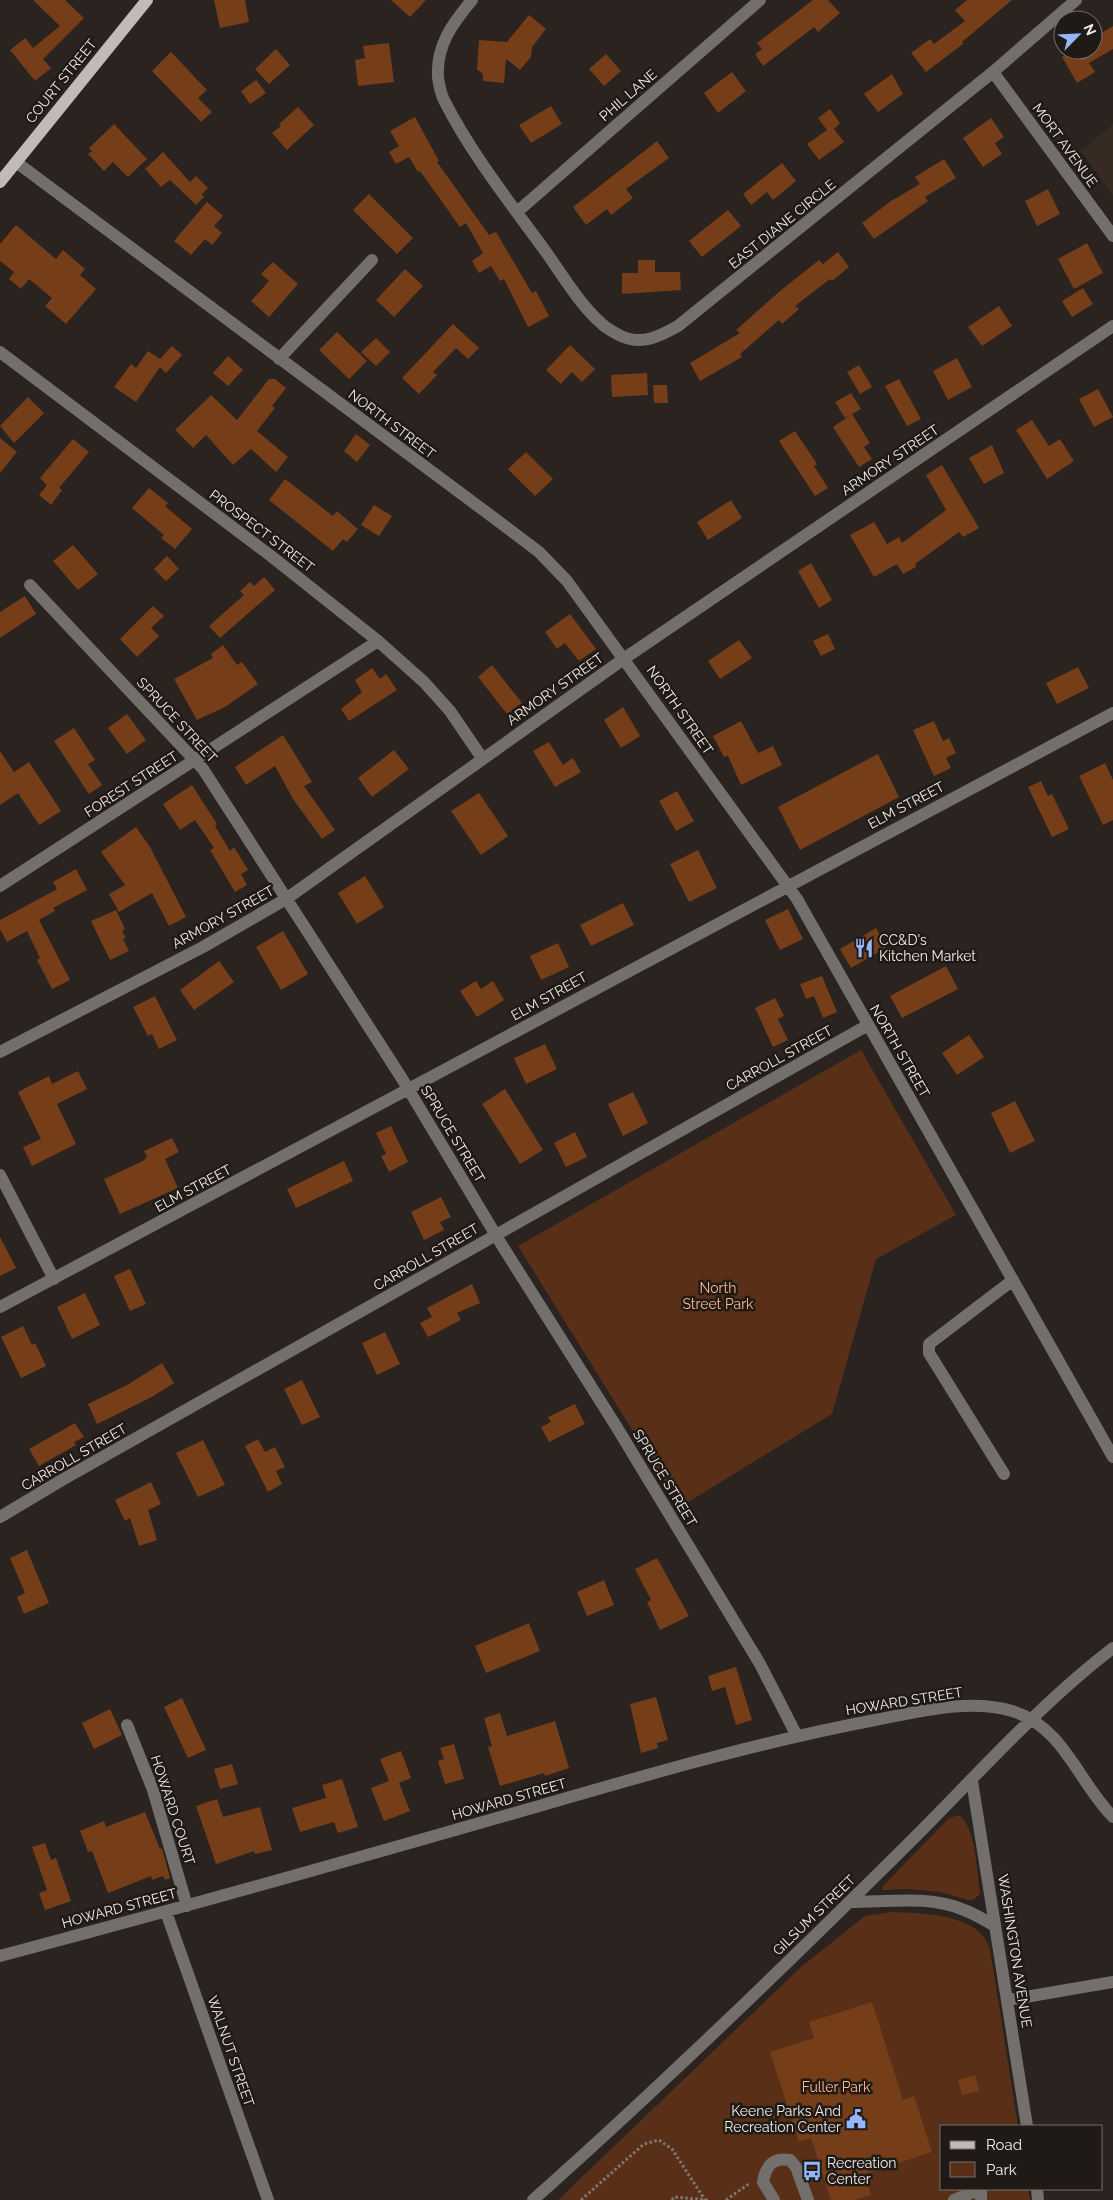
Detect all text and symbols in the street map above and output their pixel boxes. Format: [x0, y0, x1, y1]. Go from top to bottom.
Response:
north arrow [1053, 10, 1103, 60]
text: N [1080, 22, 1099, 38]
street label: COURT STREET [22, 36, 100, 126]
street label: PHIL LANE [596, 66, 660, 124]
street label: MORT AVENUE [1029, 100, 1101, 190]
street label: EAST DIANE CIRCLE [726, 176, 838, 272]
street label: NORTH STREET [345, 386, 439, 462]
street label: ARMORY STREET [838, 421, 942, 499]
street label: PROSPECT STREET [207, 486, 318, 576]
street label: ARMORY STREET [504, 649, 607, 728]
street label: NORTH STREET [643, 663, 717, 758]
street label: SPRUCE STREET [134, 674, 221, 766]
street label: FOREST STREET [81, 748, 181, 820]
street label: ELM STREET [865, 778, 947, 832]
street label: ARMORY STREET [169, 882, 277, 952]
place label: CC&D's Kitchen Market [879, 932, 976, 964]
restaurant icon: CC&D's Kitchen Market [853, 937, 875, 959]
street label: ELM STREET [508, 968, 590, 1023]
street label: NORTH STREET [867, 1002, 933, 1101]
street label: CARROLL STREET [723, 1022, 835, 1094]
street label: SPRUCE STREET [418, 1083, 489, 1186]
street label: ELM STREET [152, 1161, 234, 1215]
street label: CARROLL STREET [370, 1220, 482, 1294]
park label: North Street Park [683, 1280, 754, 1312]
street label: CARROLL STREET [18, 1420, 130, 1494]
street label: SPRUCE STREET [630, 1427, 701, 1530]
street label: HOWARD STREET [844, 1684, 964, 1718]
street label: HOWARD COURT [148, 1753, 198, 1867]
street label: HOWARD STREET [450, 1775, 568, 1823]
street label: GILSUM STREET [769, 1871, 859, 1958]
street label: WASHINGTON AVENUE [995, 1873, 1035, 2029]
street label: HOWARD STREET [60, 1885, 179, 1931]
street label: WALNUT STREET [205, 1993, 258, 2109]
park label: Fuller Park [802, 2079, 871, 2095]
place label: Keene Parks And Recreation Center [724, 2103, 841, 2135]
public building icon: Keene Parks And Recreation Center [845, 2108, 867, 2130]
legend [940, 2125, 1103, 2190]
text: Road [986, 2136, 1022, 2154]
place label: Recreation Center [827, 2155, 897, 2187]
bus stop icon: Recreation Center [801, 2160, 823, 2182]
text: Park [986, 2161, 1017, 2179]

